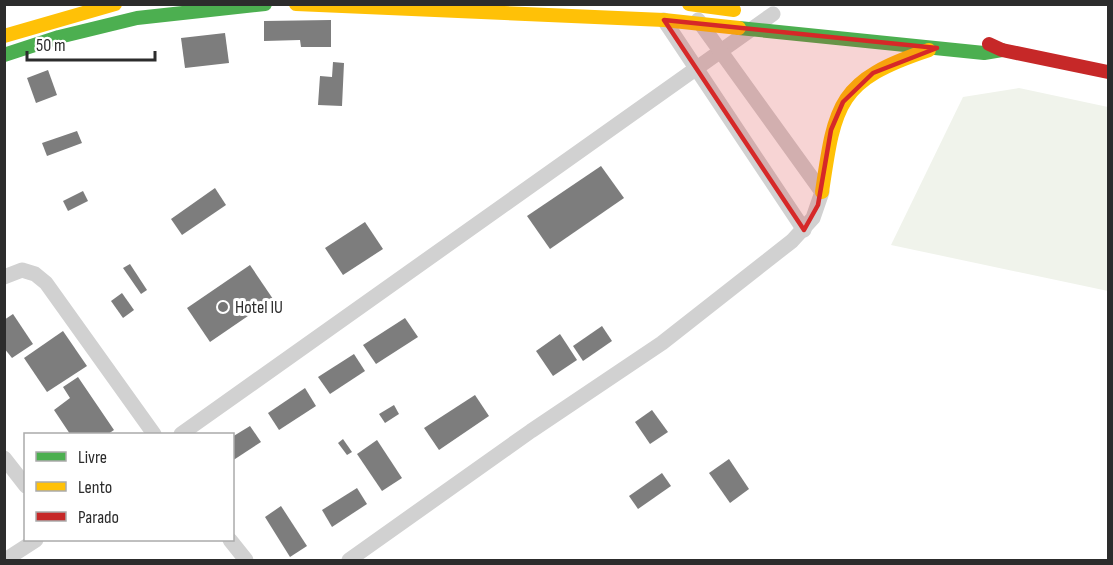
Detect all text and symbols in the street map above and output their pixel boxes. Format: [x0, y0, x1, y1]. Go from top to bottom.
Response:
scale bar [27, 24, 154, 62]
text: 50 m [36, 35, 66, 56]
place label: Hotel IU [235, 297, 283, 318]
marker: Hotel IU [216, 300, 230, 314]
legend [24, 433, 234, 541]
text: Livre [78, 447, 107, 468]
text: Lento [78, 477, 112, 498]
text: Parado [78, 507, 119, 528]

